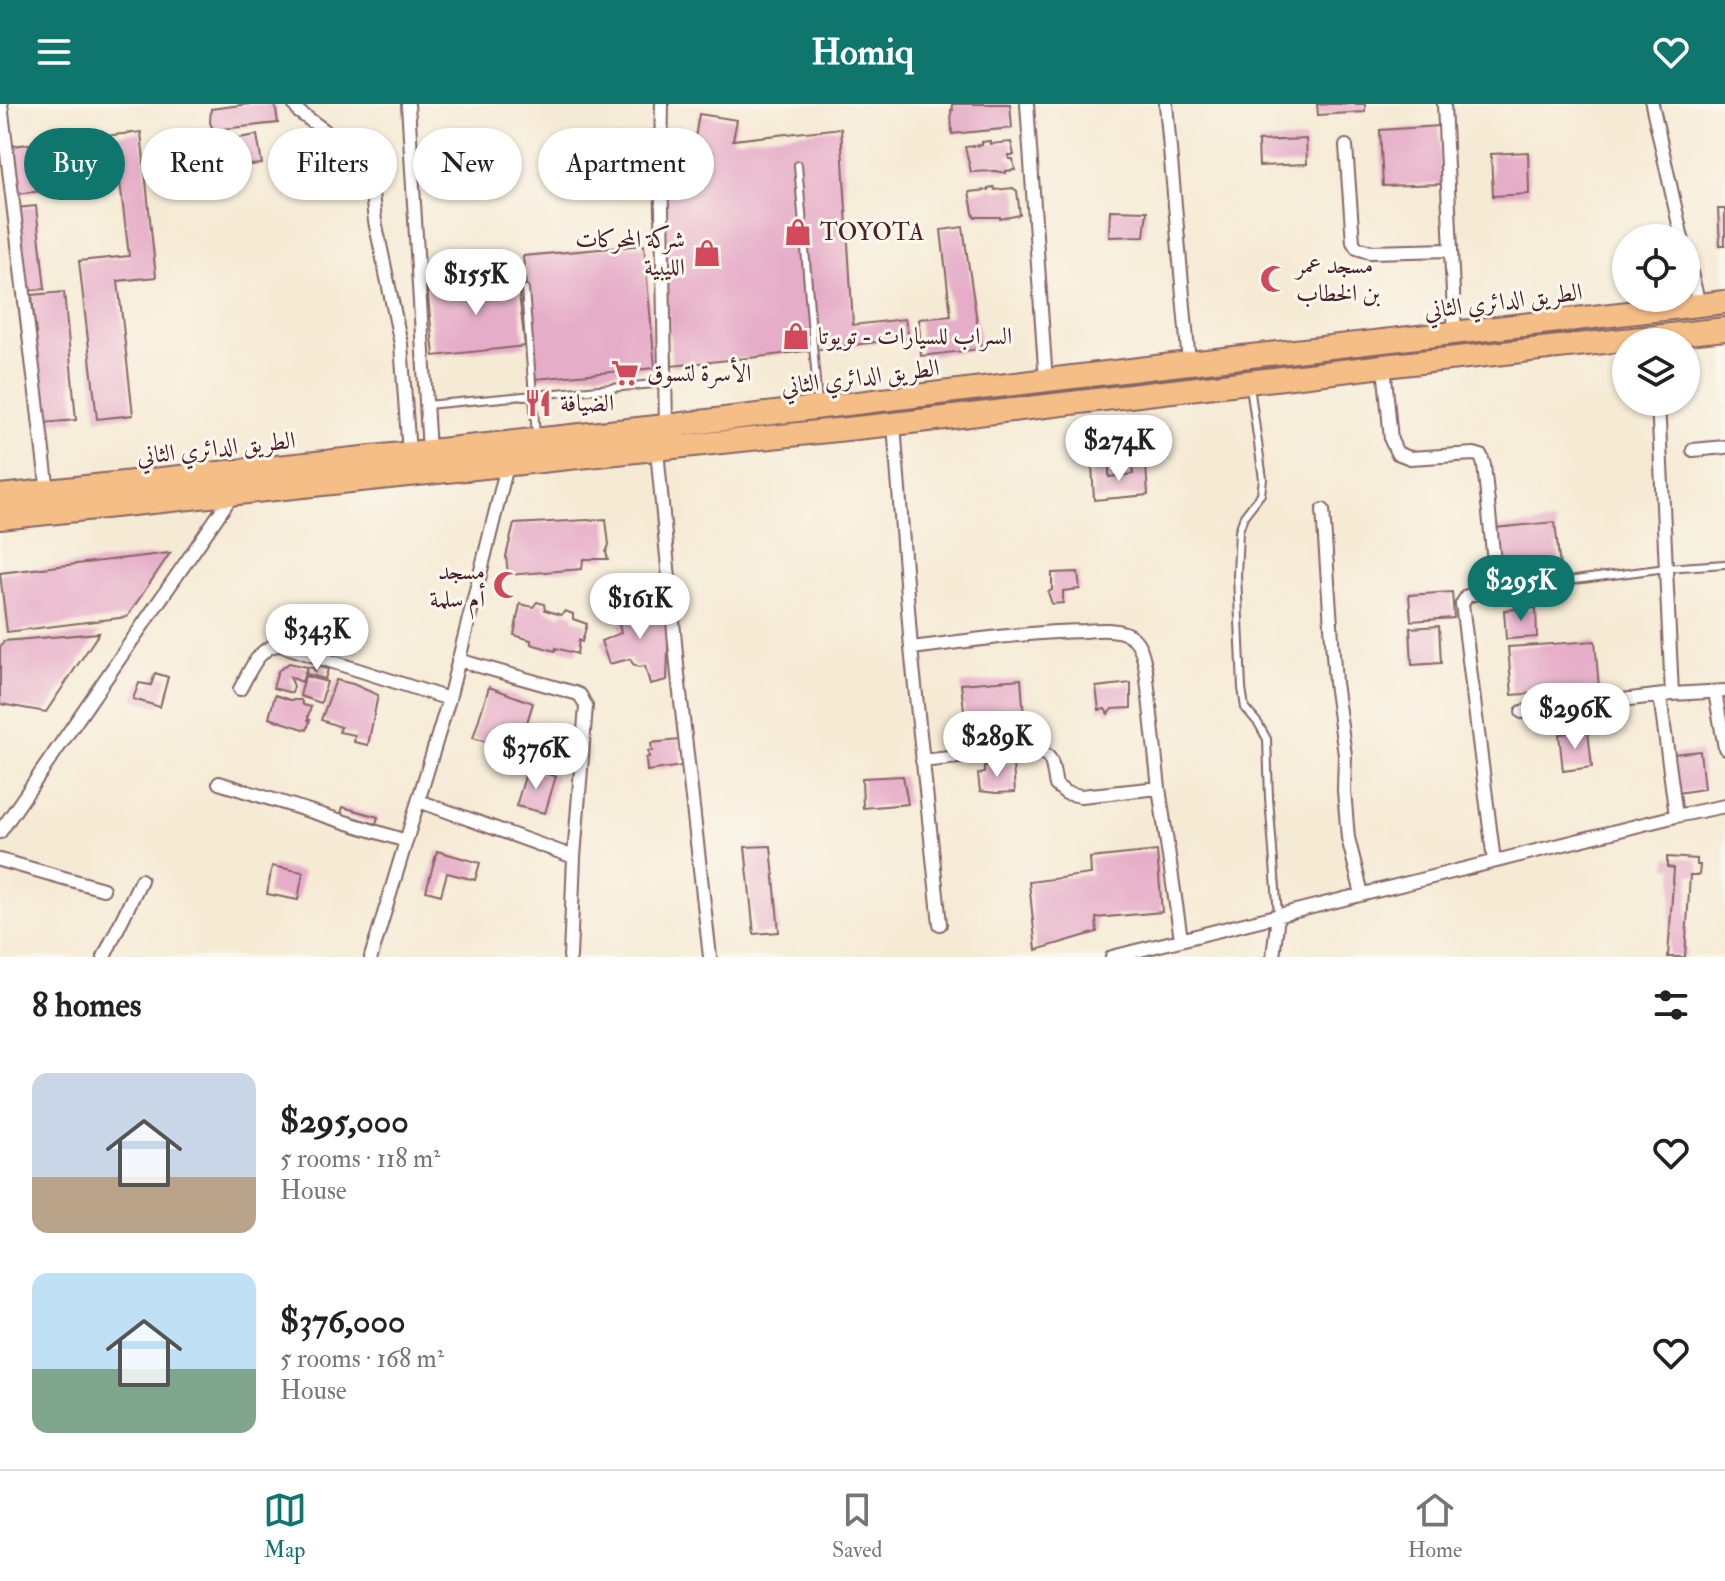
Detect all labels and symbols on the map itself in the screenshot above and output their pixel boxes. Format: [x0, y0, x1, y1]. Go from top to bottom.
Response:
shop icon: TOYOTA [783, 217, 813, 247]
place label: TOYOTA [820, 217, 924, 248]
place label: شركة المحركات الليبية [575, 224, 685, 283]
shop icon: شركة المحركات الليبية [692, 238, 722, 268]
pin: $155K [420, 249, 532, 317]
place label: مسجد عمر بن الخطاب [1293, 250, 1381, 309]
mosque icon: مسجد عمر بن الخطاب [1259, 264, 1289, 294]
street label: الطريق الدائري الثاني [1422, 276, 1584, 330]
shop icon: السراب للسيارات - تويوتا [781, 321, 811, 351]
place label: السراب للسيارات - تويوتا [818, 321, 1012, 352]
street label: الطريق الدائري الثاني [779, 352, 941, 406]
place label: الأسرة لتسوق [647, 357, 752, 389]
supermarket icon: الأسرة لتسوق [610, 358, 640, 388]
restaurant icon: الضيافة [523, 388, 553, 418]
place label: الضيافة [560, 388, 614, 419]
pin: $274K [1063, 415, 1175, 483]
street label: الطريق الدائري الثاني [135, 425, 297, 475]
pin: $295K [1465, 555, 1577, 623]
place label: مسجد أم سلمة [430, 556, 485, 620]
mosque icon: مسجد أم سلمة [492, 570, 522, 600]
pin: $161K [584, 573, 696, 641]
pin: $343K [261, 604, 373, 672]
pin: $296K [1519, 683, 1631, 751]
pin: $289K [941, 711, 1053, 779]
pin: $376K [480, 723, 592, 791]

